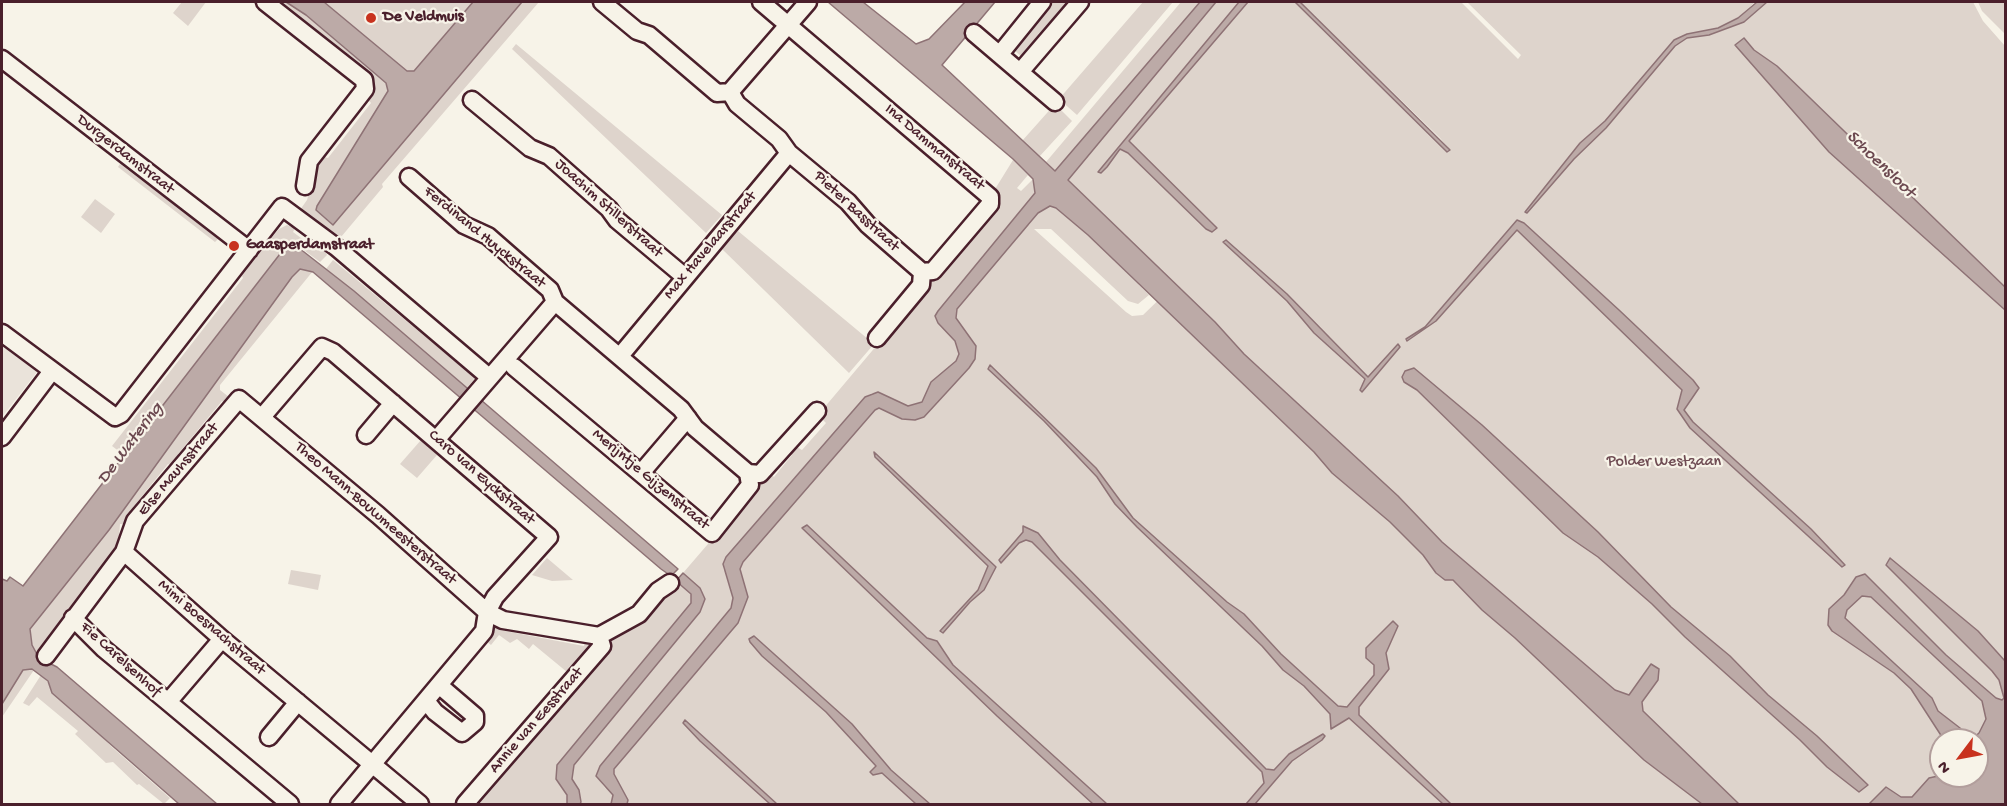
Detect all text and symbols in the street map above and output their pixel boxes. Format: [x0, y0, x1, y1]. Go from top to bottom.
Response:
place label: De Veldmuis [383, 8, 464, 28]
marker: De Veldmuis [364, 11, 378, 25]
street label: Ina Dammanstraat [880, 100, 988, 196]
street label: Durgerdamstraat [72, 111, 178, 199]
water label: Schoensloot [1841, 127, 1919, 203]
street label: Joachim Stillerstraat [550, 155, 666, 263]
street label: Pieter Basstraat [809, 167, 903, 257]
street label: Ferdinand Huyckstraat [419, 183, 549, 293]
street label: Max Havelaarstraat [660, 188, 762, 304]
place label: Gaasperdamstraat [246, 236, 374, 256]
marker: Gaasperdamstraat [227, 239, 241, 253]
water label: De Watering [93, 399, 169, 489]
street label: Else Mauhsstraat [134, 419, 224, 521]
street label: Merijntje Gijzenstraat [587, 425, 713, 535]
street label: Caro van Eyckstraat [424, 426, 538, 530]
street label: Theo Mann-Bouwmeesterstraat [290, 438, 460, 590]
park label: Polder Westzaan [1607, 453, 1721, 473]
street label: Mimi Boesnachstraat [153, 576, 269, 680]
street label: Fie Carelsenhof [76, 619, 164, 701]
street label: Annie van Eesstraat [486, 664, 588, 778]
north arrow [1929, 728, 1989, 788]
text: N [1934, 757, 1956, 776]

